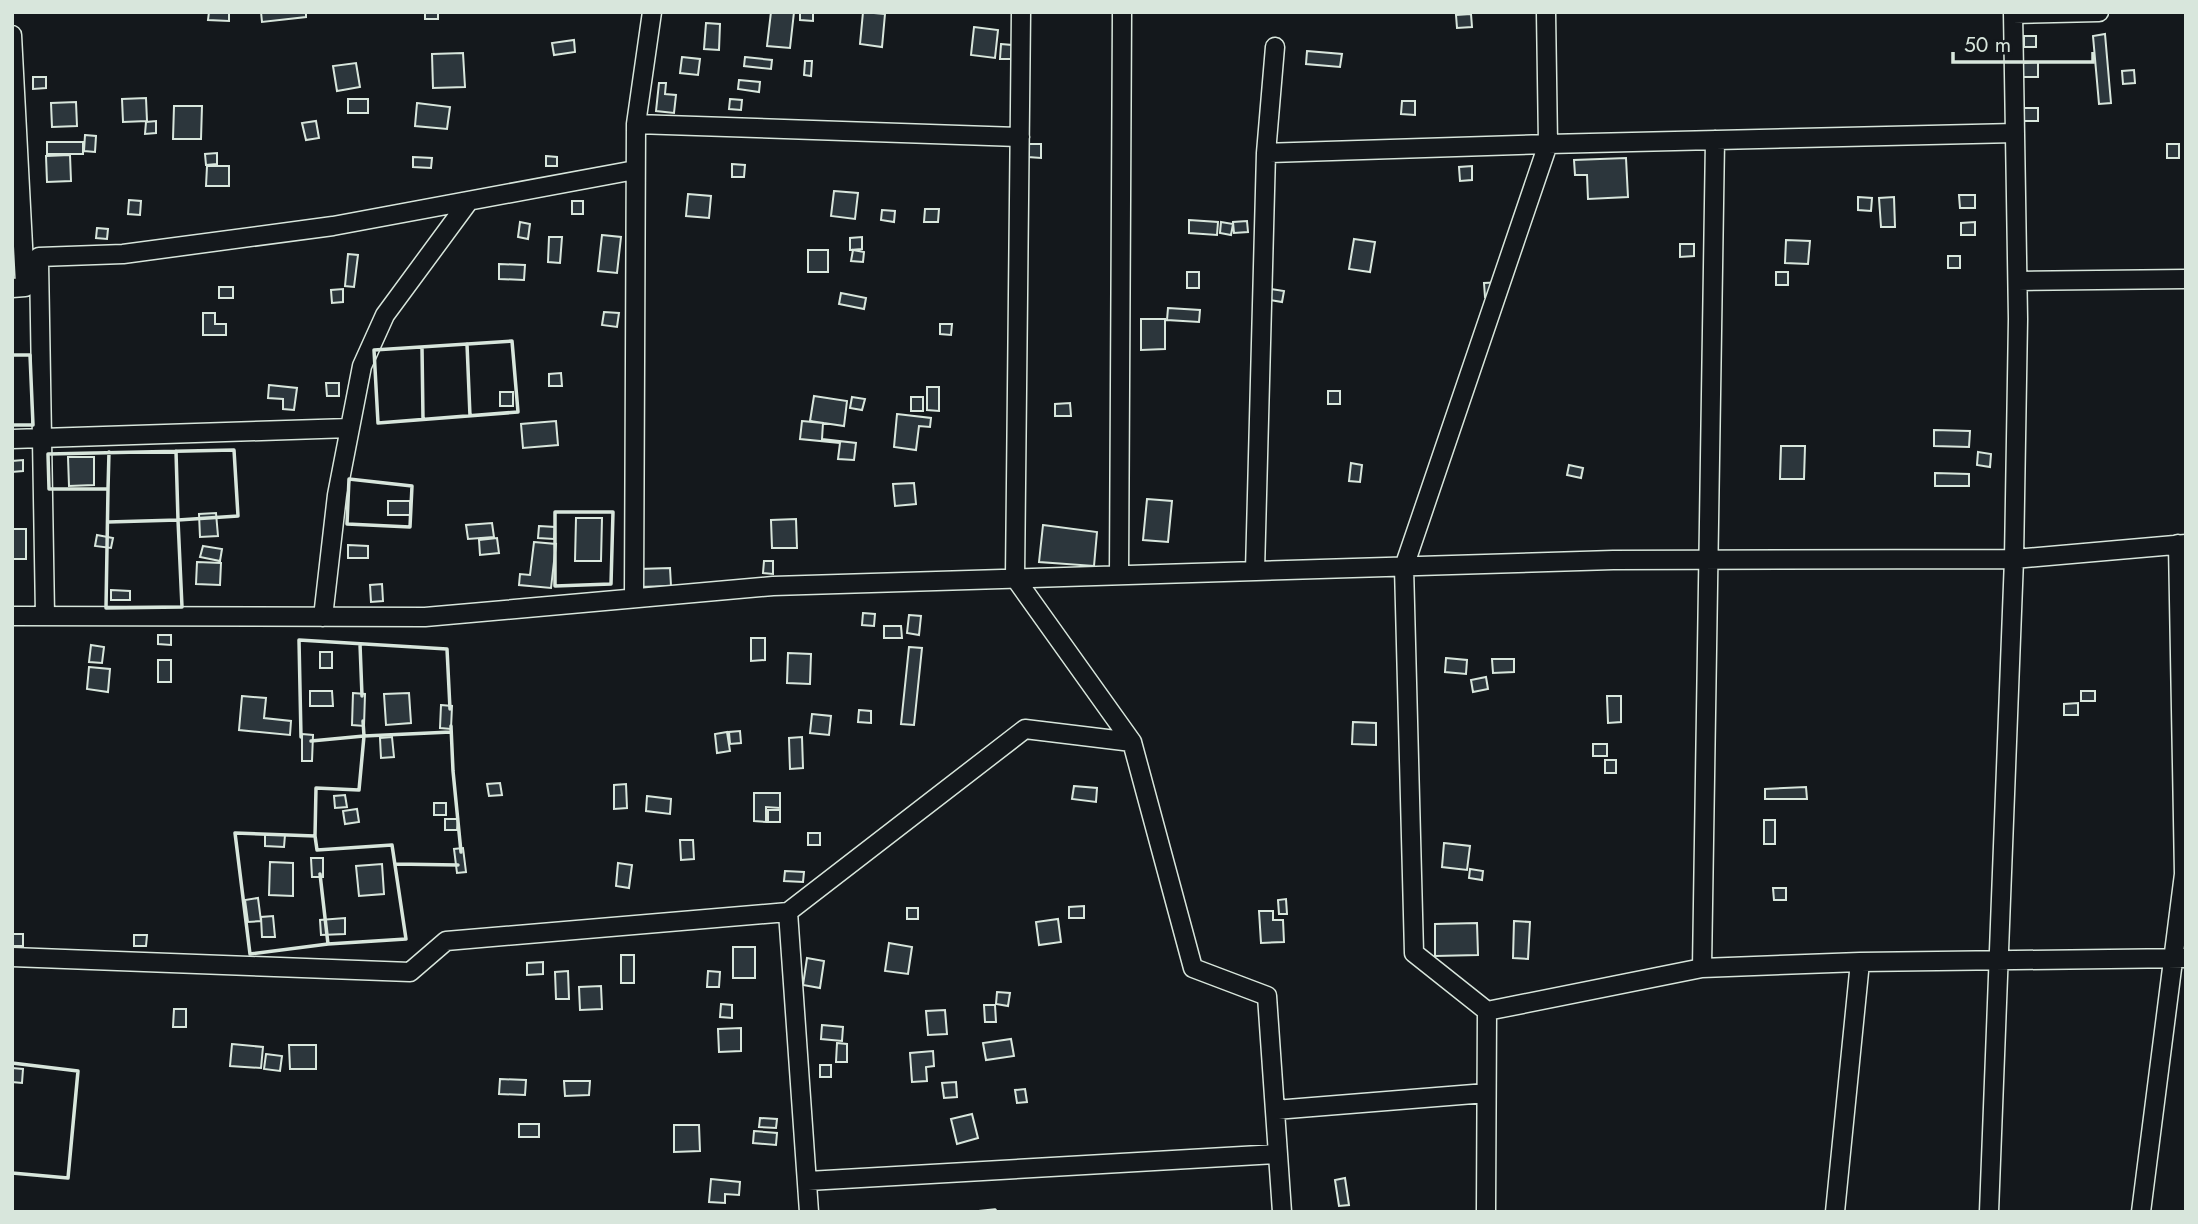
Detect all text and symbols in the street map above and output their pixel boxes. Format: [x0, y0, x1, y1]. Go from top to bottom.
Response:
scale bar [1953, 21, 2093, 65]
text: 50 m [1964, 30, 2011, 60]

